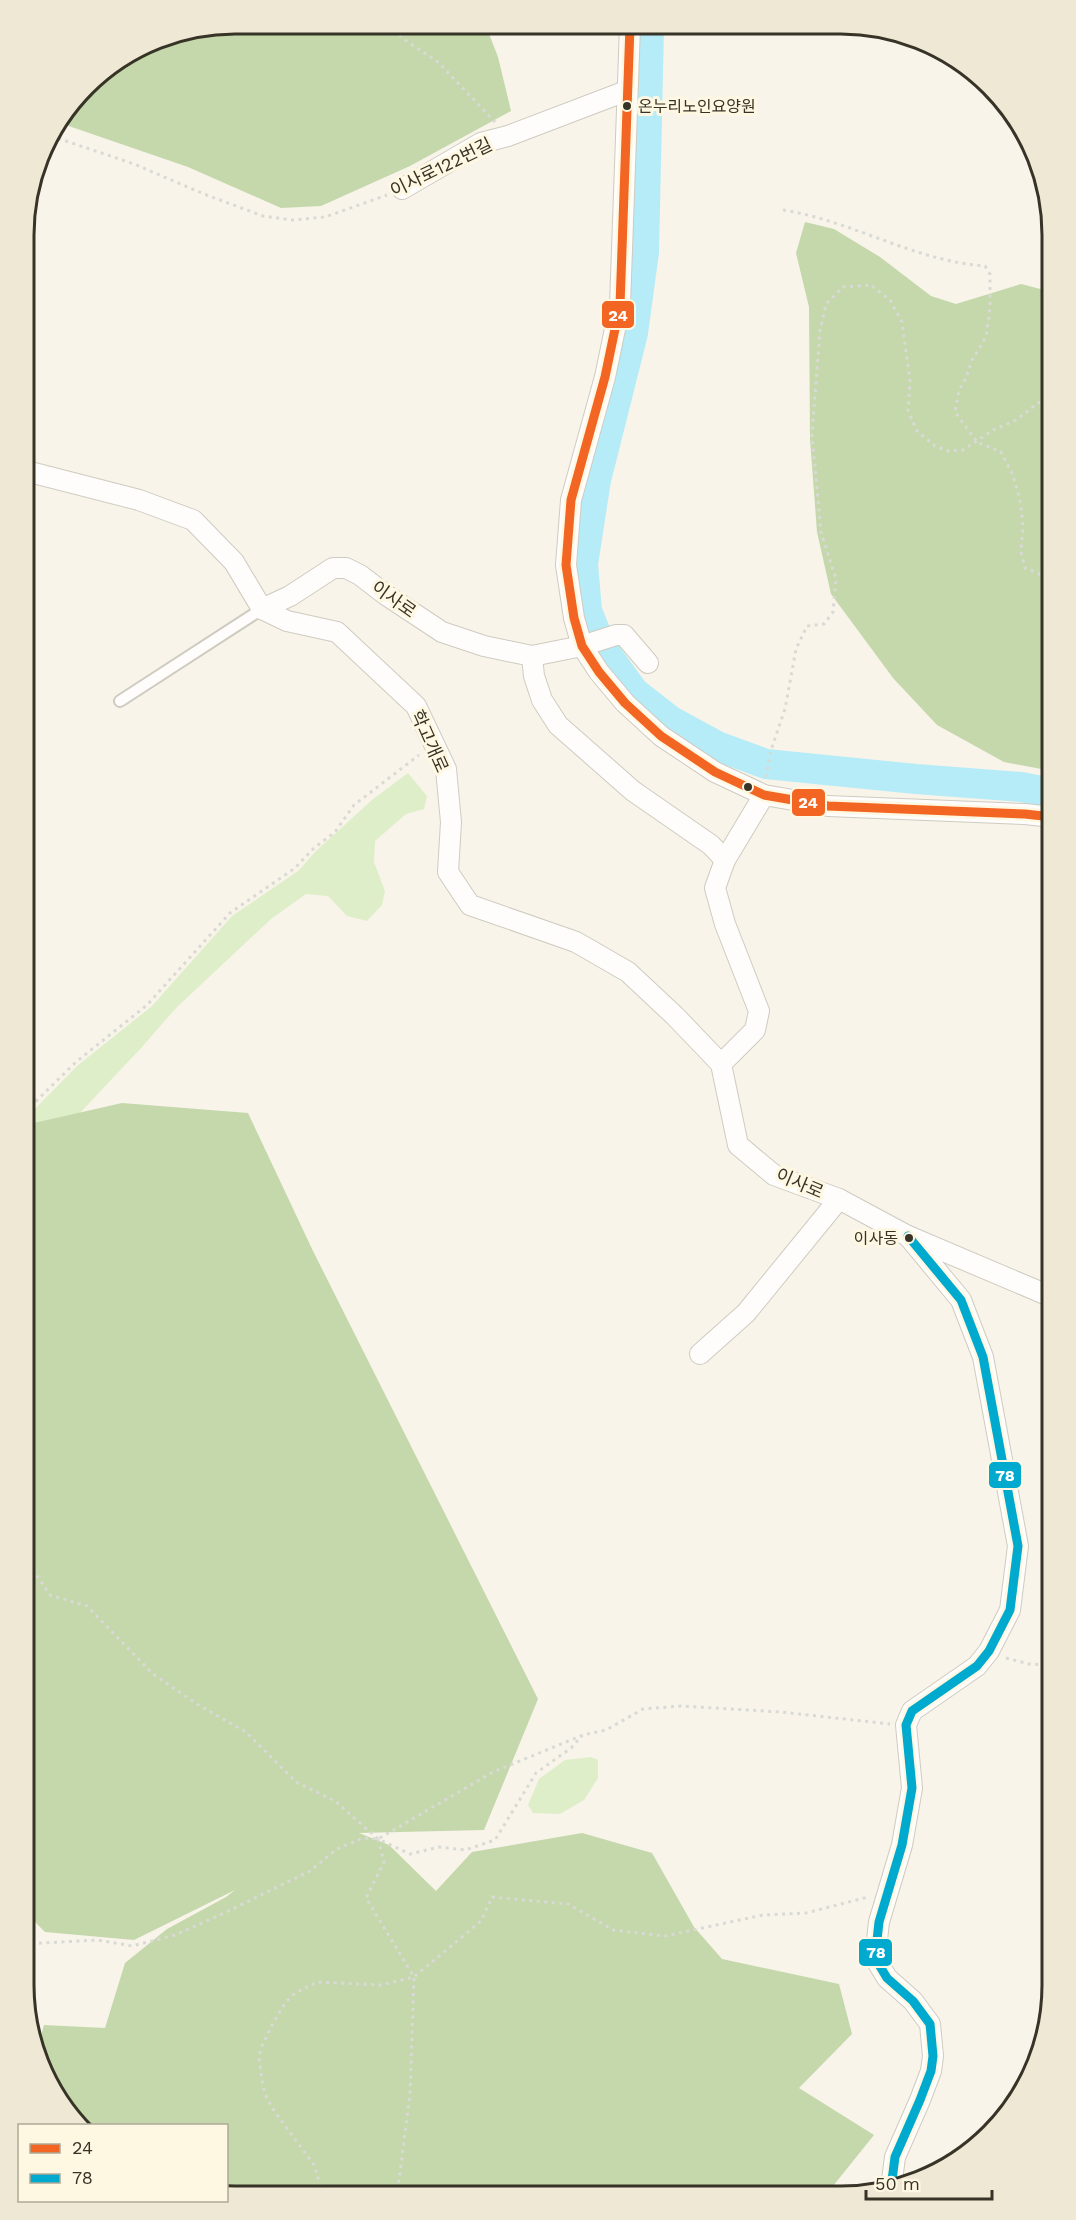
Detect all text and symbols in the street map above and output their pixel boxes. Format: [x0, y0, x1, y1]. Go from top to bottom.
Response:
place label: 온누리노인요양원 [638, 97, 756, 116]
marker: 온누리노인요양원 [621, 100, 633, 112]
street label: 이사로122번길 [387, 133, 495, 201]
line badge: 24 [601, 300, 635, 329]
text: 24 [608, 306, 628, 325]
street label: 이사로 [368, 576, 420, 622]
street label: 학고개로 [407, 706, 453, 776]
unlabelled marker [742, 781, 754, 793]
line badge: 24 [791, 788, 826, 817]
text: 24 [798, 793, 818, 812]
street label: 이사로 [773, 1164, 827, 1202]
place label: 이사동 [854, 1229, 898, 1248]
marker: 이사동 [903, 1232, 915, 1244]
line badge: 78 [988, 1461, 1022, 1489]
text: 78 [995, 1466, 1015, 1485]
line badge: 78 [858, 1938, 893, 1967]
text: 78 [866, 1943, 886, 1962]
legend [18, 2124, 228, 2202]
text: 24 [72, 2137, 93, 2158]
scale bar [866, 2163, 992, 2201]
text: 78 [72, 2167, 93, 2188]
text: 50 m [875, 2173, 920, 2194]

